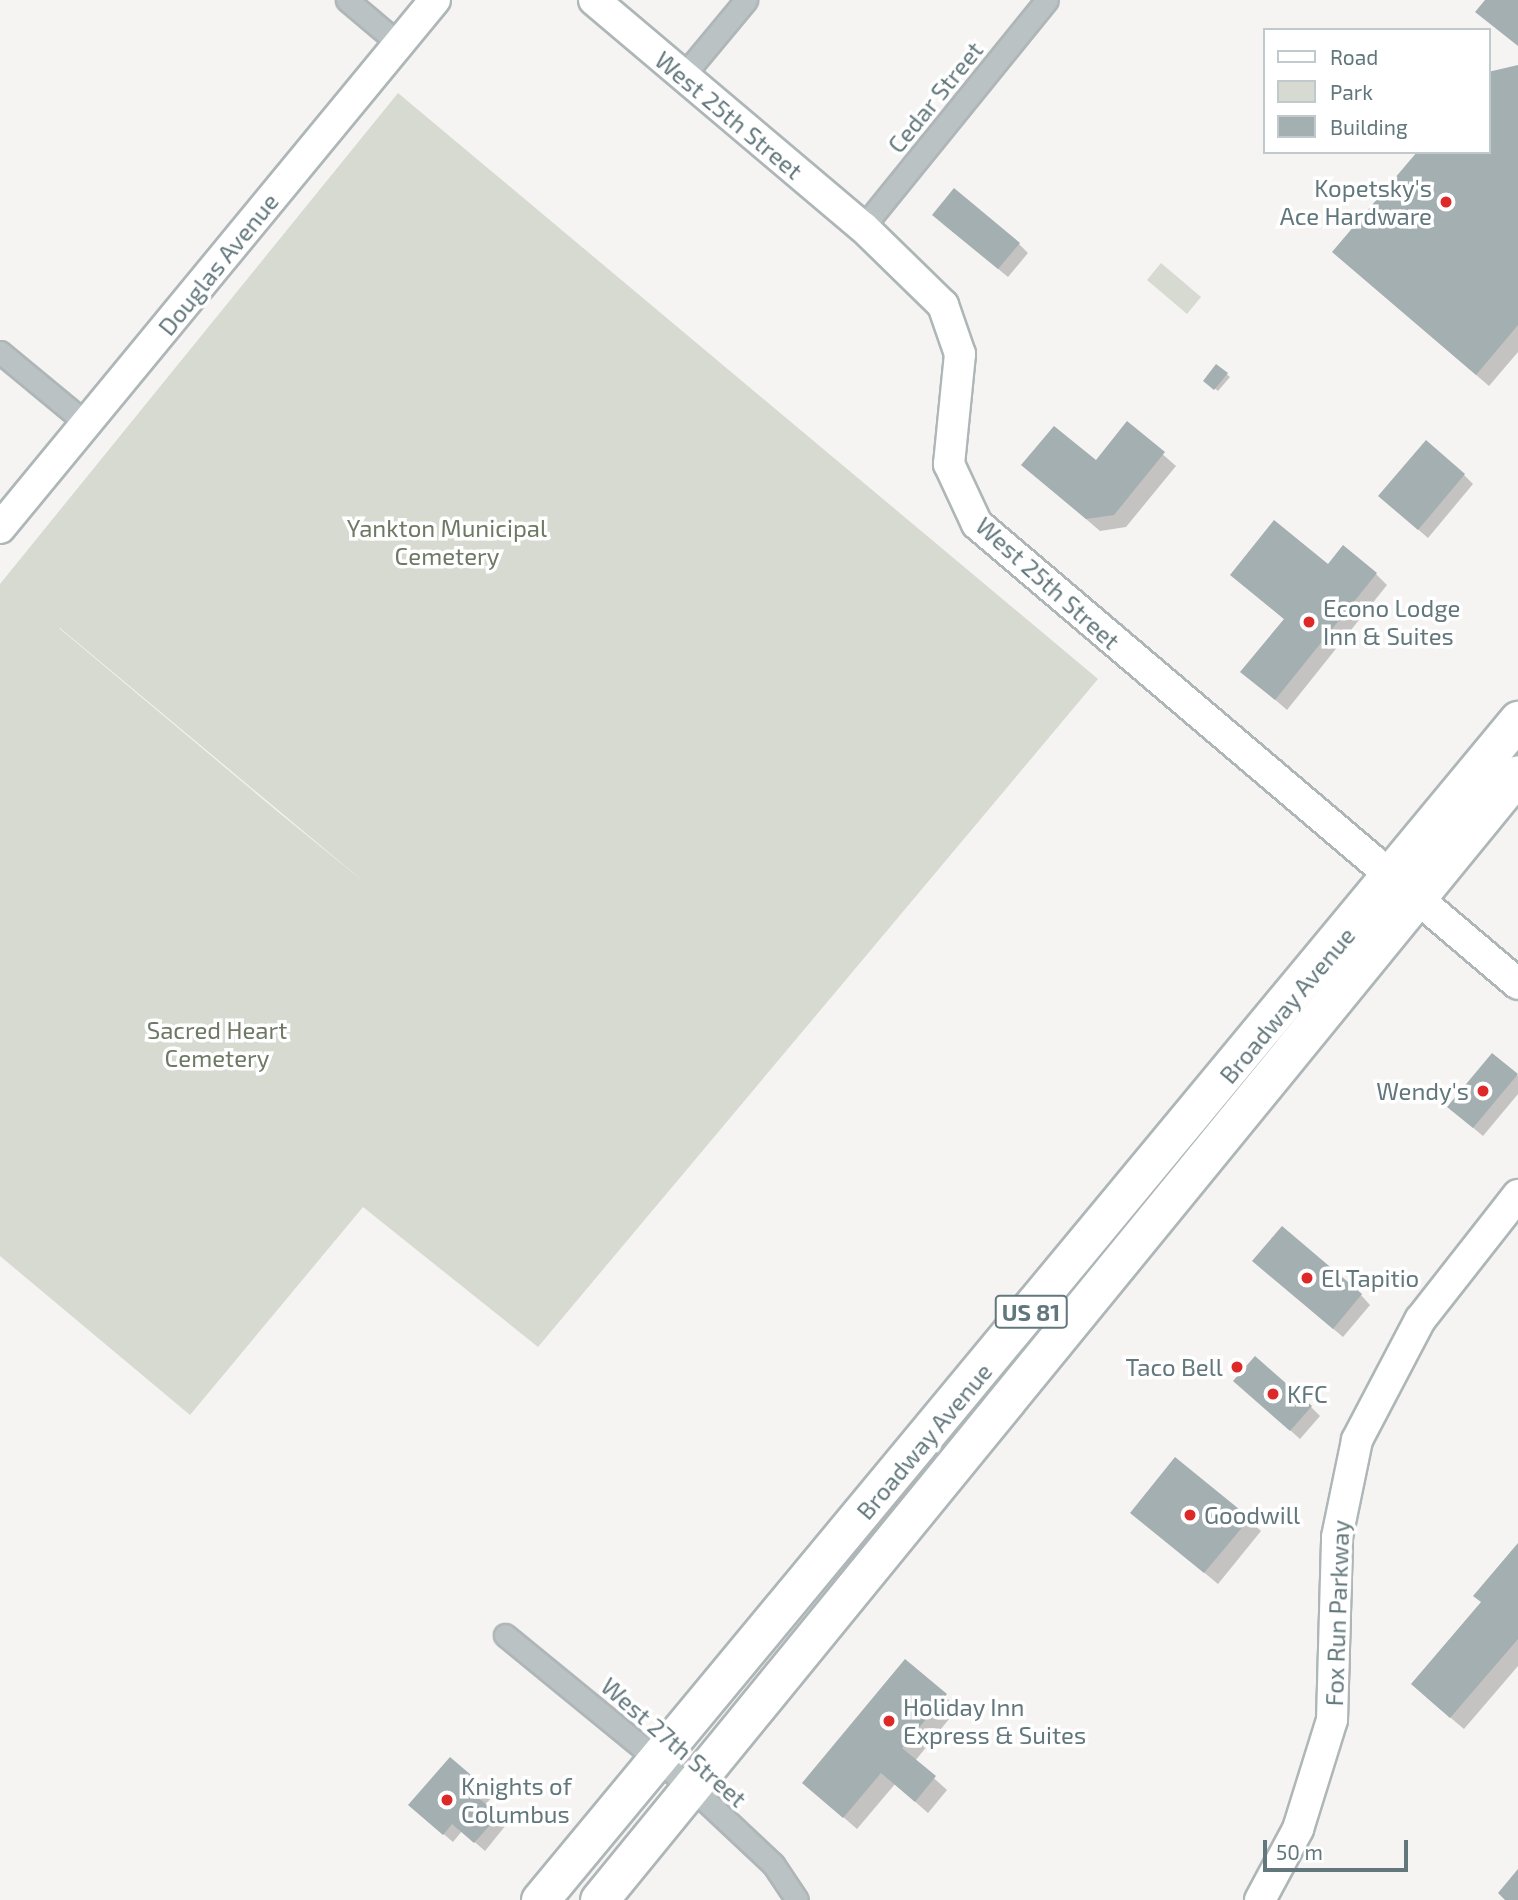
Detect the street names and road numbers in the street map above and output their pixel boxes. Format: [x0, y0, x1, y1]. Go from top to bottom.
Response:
street label: Cedar Street [881, 35, 989, 159]
street label: West 25th Street [650, 45, 808, 185]
street label: Douglas Avenue [152, 187, 284, 341]
street label: West 25th Street [970, 511, 1126, 655]
street label: Broadway Avenue [1213, 921, 1361, 1089]
road number: US 81 [994, 1292, 1068, 1331]
street label: Broadway Avenue [850, 1357, 998, 1525]
street label: Fox Run Parkway [1319, 1519, 1355, 1707]
street label: West 27th Street [596, 1671, 752, 1813]

